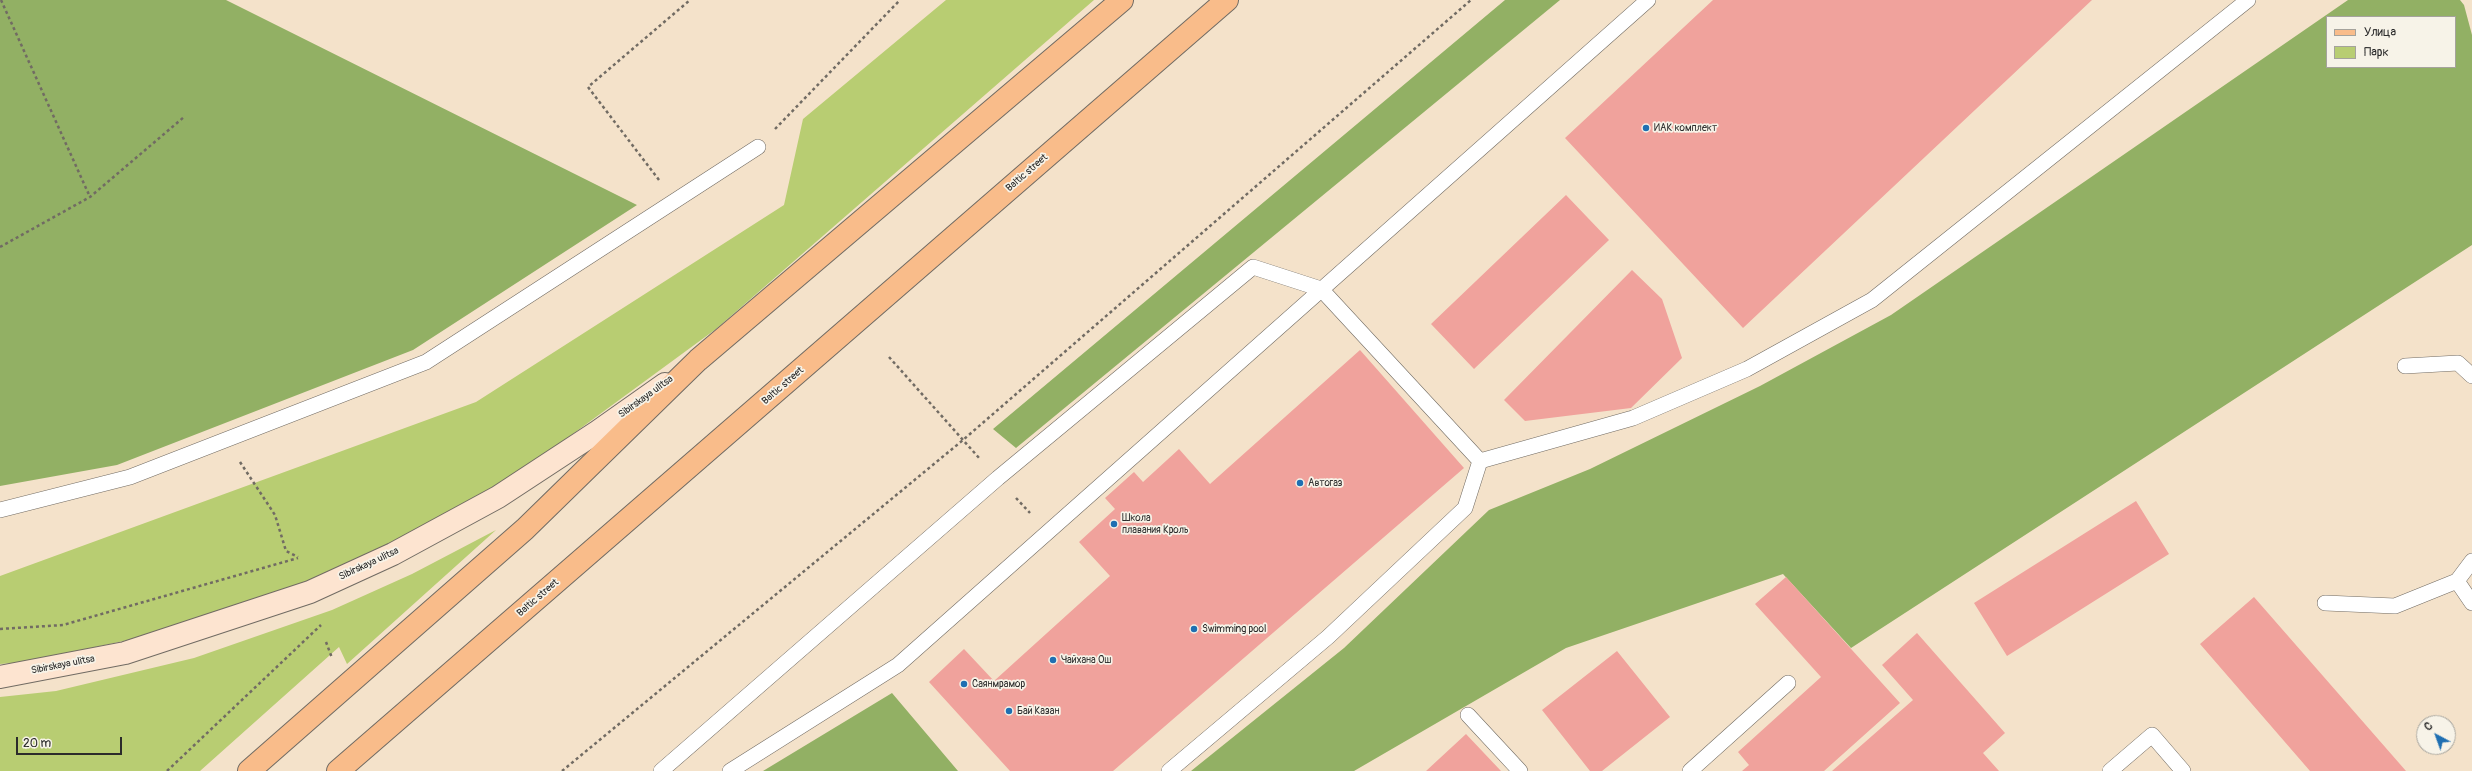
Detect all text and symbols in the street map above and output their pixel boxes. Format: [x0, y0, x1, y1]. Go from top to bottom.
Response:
legend [2326, 16, 2456, 68]
text: Улица [2364, 25, 2396, 40]
text: Парк [2364, 45, 2389, 60]
place label: ИАК комплект [1654, 122, 1717, 134]
marker: ИАК комплект [1641, 123, 1651, 133]
street label: Baltic street [1004, 152, 1050, 194]
street label: Baltic street [760, 365, 806, 407]
street label: Sibirskaya ulitsa [616, 373, 676, 421]
place label: Автогаз [1308, 477, 1343, 489]
marker: Автогаз [1295, 478, 1305, 488]
place label: Школа плавания Кроль [1122, 512, 1189, 536]
marker: Школа плавания Кроль [1109, 519, 1119, 529]
street label: Sibirskaya ulitsa [337, 545, 401, 583]
street label: Baltic street [515, 577, 561, 619]
place label: Swimming pool [1202, 623, 1266, 635]
marker: Swimming pool [1189, 624, 1199, 634]
street label: Sibirskaya ulitsa [30, 653, 96, 677]
place label: Чайхана Ош [1061, 654, 1111, 666]
marker: Чайхана Ош [1048, 655, 1058, 665]
place label: Саянмрамор [972, 678, 1025, 690]
marker: Саянмрамор [959, 679, 969, 689]
place label: Бай Казан [1017, 705, 1059, 717]
marker: Бай Казан [1004, 706, 1014, 716]
north arrow [2416, 715, 2456, 755]
text: С [2422, 719, 2435, 733]
scale bar [18, 729, 124, 755]
text: 20 m [23, 736, 51, 751]

